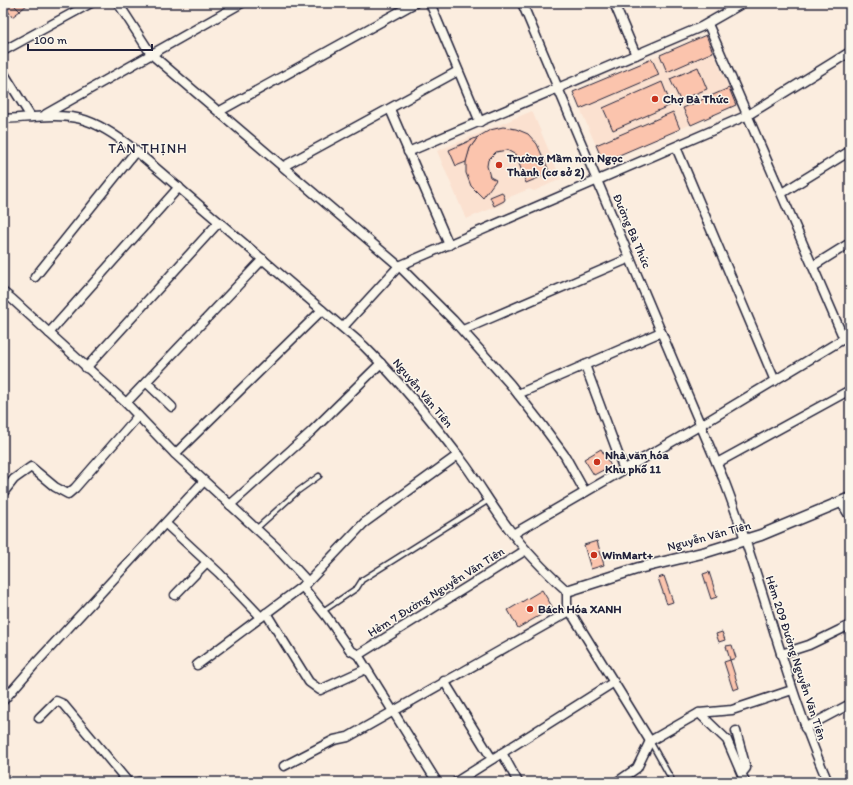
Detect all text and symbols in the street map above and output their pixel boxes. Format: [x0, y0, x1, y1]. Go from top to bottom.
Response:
scale bar [28, 26, 152, 52]
text: 100 m [34, 33, 67, 47]
place label: Chợ Bà Thức [663, 92, 729, 106]
marker: Chợ Bà Thức [650, 94, 660, 104]
district label: TÂN THỊNH [108, 140, 188, 157]
place label: Trường Mầm non Ngọc Thành (cơ sở 2) [506, 151, 623, 180]
marker: Trường Mầm non Ngọc Thành (cơ sở 2) [494, 160, 504, 170]
street label: Đường Bà Thức [610, 192, 654, 271]
street label: Nguyễn Văn Tiên [390, 356, 456, 431]
place label: Nhà văn hóa Khu phố 11 [605, 448, 669, 477]
marker: Nhà văn hóa Khu phố 11 [592, 457, 602, 467]
street label: Nguyễn Văn Tiên [666, 518, 753, 554]
street label: Hẻm 7 Đường Nguyễn Văn Tiên [365, 544, 507, 640]
place label: WinMart+ [602, 548, 654, 562]
marker: WinMart+ [589, 550, 599, 560]
street label: Hẻm 209 Đường Nguyễn Văn Tiên [763, 574, 829, 742]
place label: Bách Hóa XANH [538, 602, 622, 616]
marker: Bách Hóa XANH [525, 604, 535, 614]

